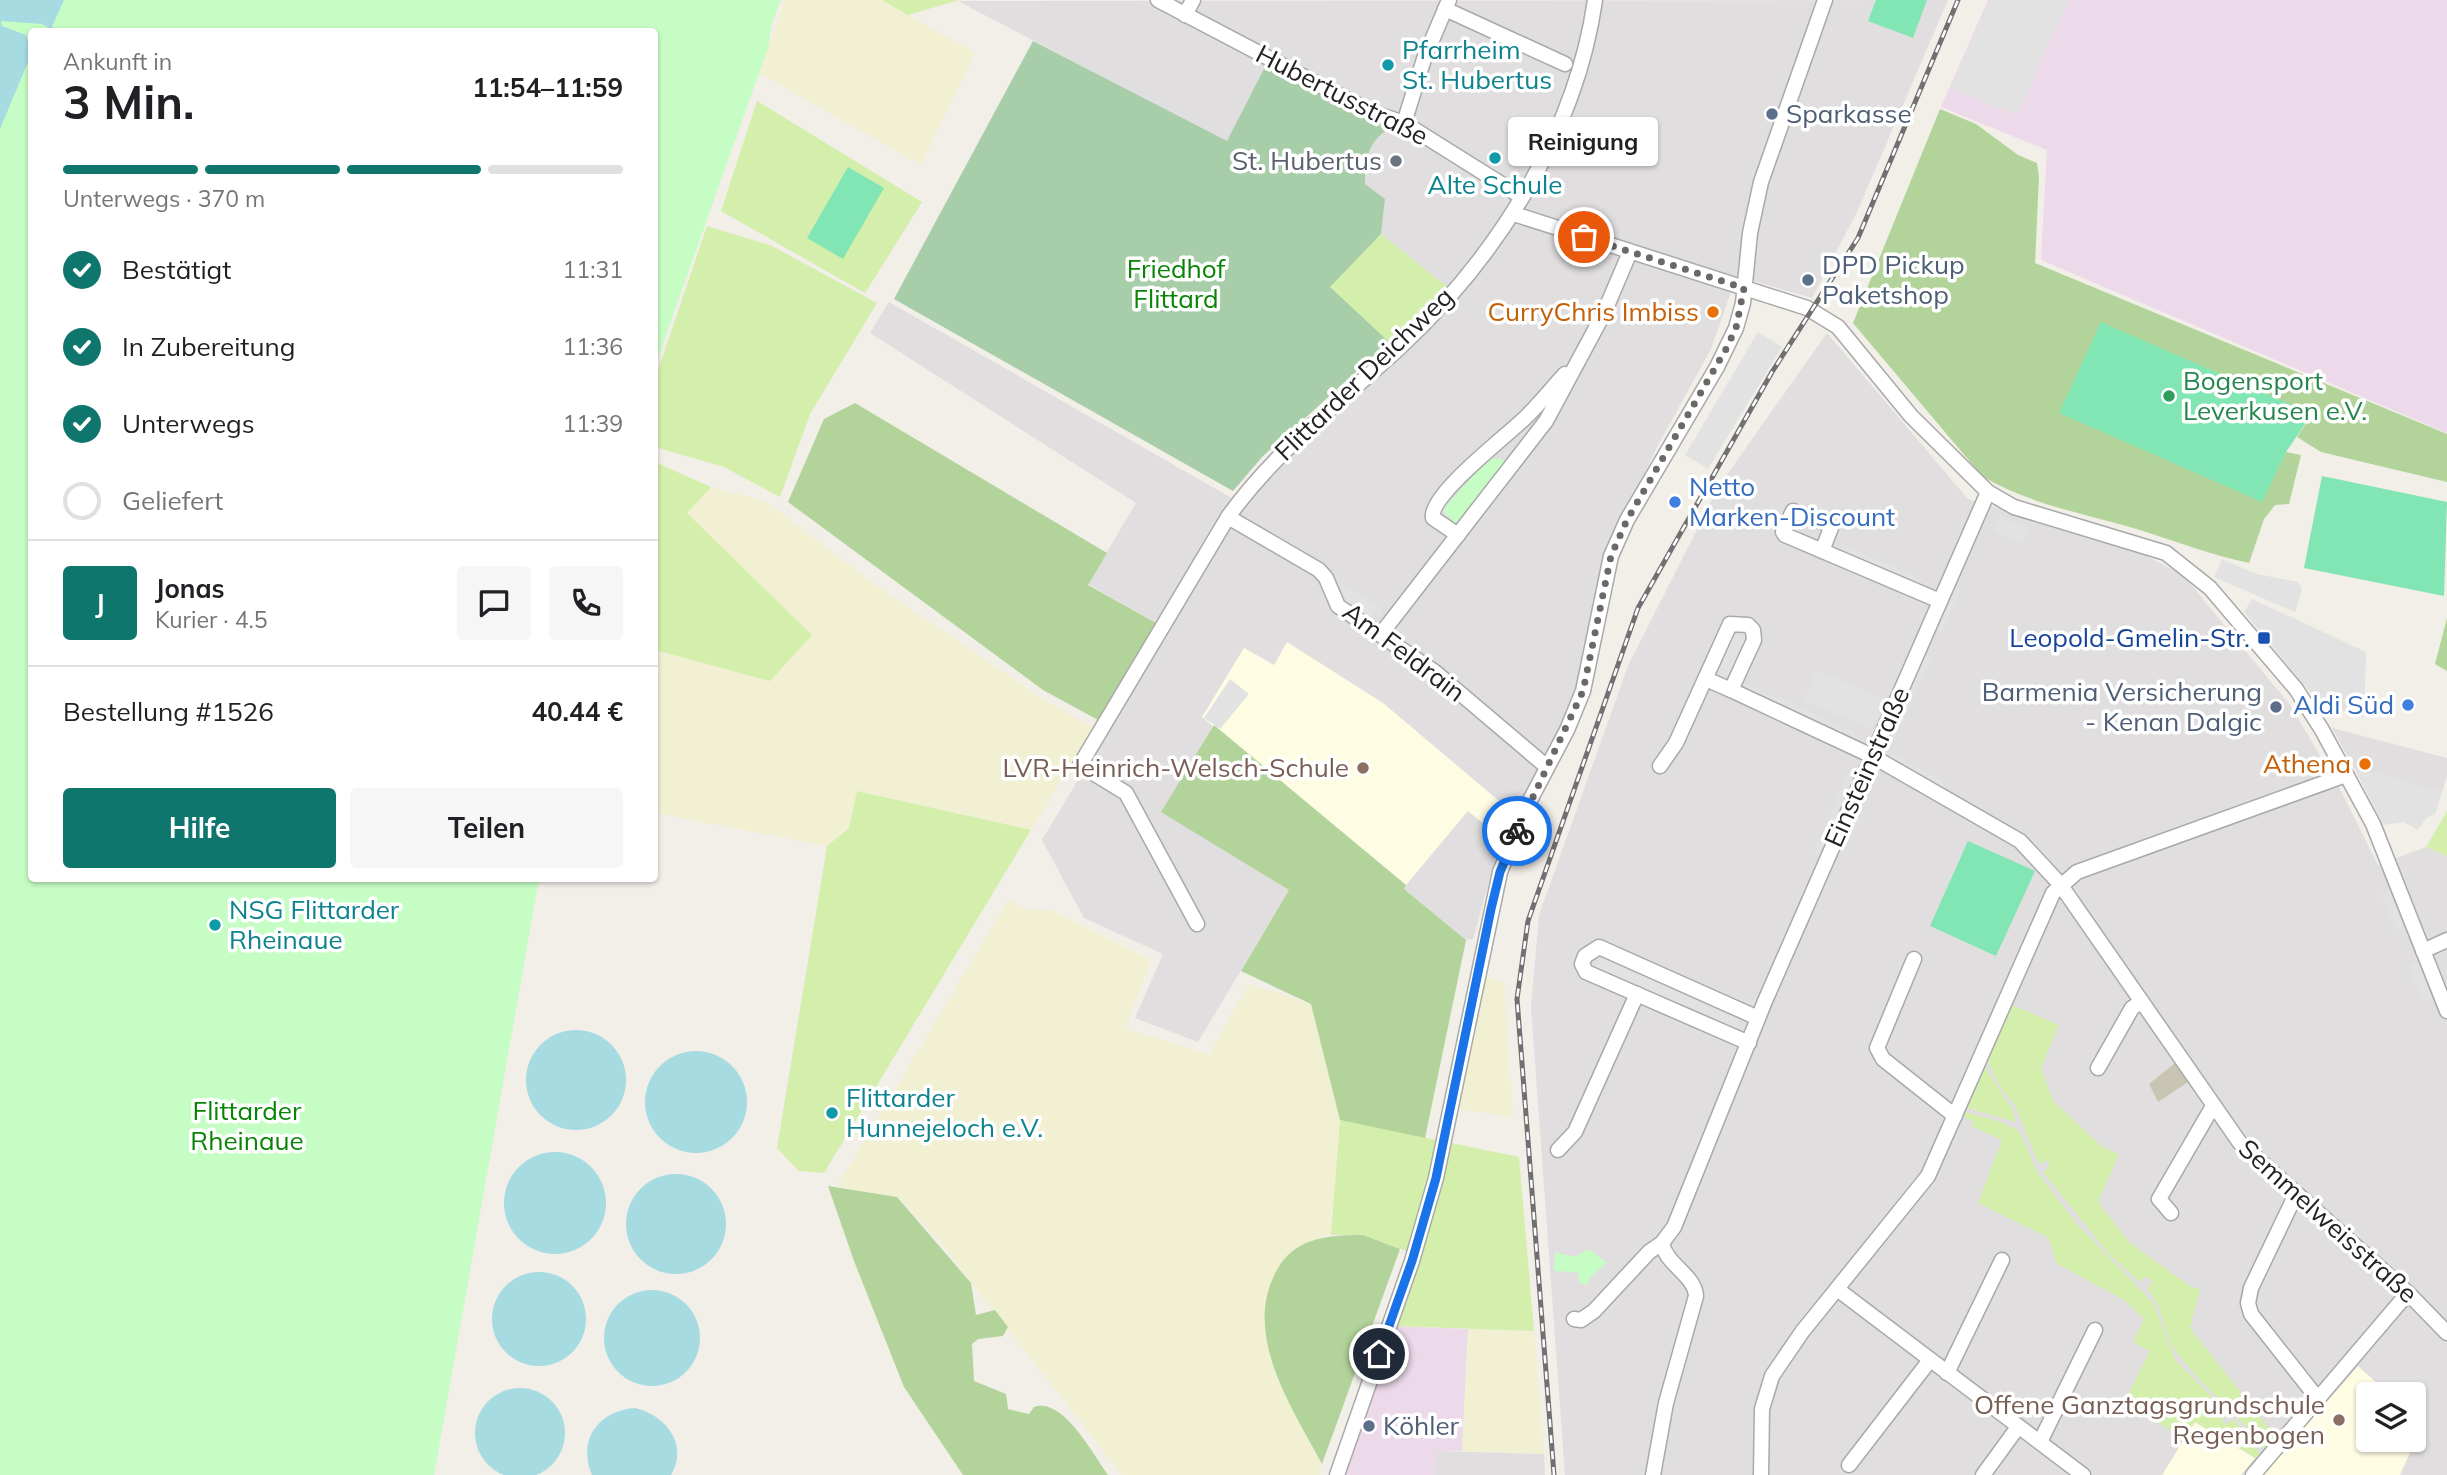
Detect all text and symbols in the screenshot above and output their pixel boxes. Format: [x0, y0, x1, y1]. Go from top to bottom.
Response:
place label: Pfarrheim St. Hubertus [1402, 33, 1552, 96]
street label: Hubertusstraße [1250, 37, 1434, 152]
text: Ankunft in [63, 47, 172, 76]
marker: Pfarrheim St. Hubertus [1380, 57, 1396, 73]
text: 11:54–11:59 [472, 71, 623, 104]
text: 3 Min. [63, 73, 194, 131]
place label: Sparkasse [1786, 97, 1912, 130]
marker: Sparkasse [1764, 106, 1780, 122]
callout: Reinigung [1509, 118, 1659, 167]
text: Reinigung [1528, 127, 1638, 156]
place label: St. Hubertus [1232, 144, 1382, 177]
marker: Alte Schule [1487, 150, 1503, 166]
marker: St. Hubertus [1388, 153, 1404, 169]
place label: Alte Schule [1428, 168, 1562, 201]
text: Unterwegs · 370 m [63, 184, 265, 213]
pin [1554, 207, 1614, 267]
icon: bag [1565, 218, 1603, 256]
place label: DPD Pickup Paketshop [1822, 248, 1965, 311]
icon: check [63, 251, 101, 289]
park label: Friedhof Flittard [1127, 252, 1226, 315]
text: Bestätigt [122, 253, 231, 286]
text: 11:31 [563, 255, 623, 284]
marker: DPD Pickup Paketshop [1800, 272, 1816, 288]
street label: Flittarder Deichweg [1267, 280, 1460, 467]
place label: CurryChris Imbiss [1488, 295, 1699, 328]
marker: CurryChris Imbiss [1705, 304, 1721, 320]
icon: check [63, 328, 101, 366]
text: In Zubereitung [122, 330, 295, 363]
text: 11:36 [563, 332, 623, 361]
place label: Bogensport Leverkusen e.V. [2183, 364, 2367, 427]
marker: Bogensport Leverkusen e.V. [2161, 388, 2177, 404]
icon: check [63, 405, 101, 443]
text: Unterwegs [122, 407, 255, 440]
text: 11:39 [563, 409, 623, 438]
place label: Netto Marken-Discount [1689, 470, 1895, 533]
text: Geliefert [122, 484, 223, 517]
marker: Netto Marken-Discount [1667, 494, 1683, 510]
button: chat [457, 566, 531, 640]
button: phone [549, 566, 623, 640]
text: Jonas [155, 572, 225, 605]
text: J [95, 587, 105, 620]
street label: Am Feldrain [1336, 595, 1472, 708]
text: Kurier · 4.5 [155, 605, 267, 634]
place label: Leopold-Gmelin-Str. [2009, 621, 2250, 654]
marker: Leopold-Gmelin-Str. [2256, 630, 2272, 646]
place label: Barmenia Versicherung - Kenan Dalgic [1982, 675, 2262, 738]
street label: Einsteinstraße [1817, 682, 1916, 852]
place label: Aldi Süd [2293, 688, 2394, 721]
text: Bestellung #1526 [63, 695, 274, 728]
text: 40.44 € [531, 695, 623, 728]
marker: Aldi Süd [2400, 697, 2416, 713]
marker: Barmenia Versicherung - Kenan Dalgic [2268, 699, 2284, 715]
place label: Athena [2263, 747, 2351, 780]
place label: LVR-Heinrich-Welsch-Schule [1002, 751, 1349, 784]
marker: Athena [2357, 756, 2373, 772]
marker: LVR-Heinrich-Welsch-Schule [1355, 760, 1371, 776]
button: Hilfe [63, 788, 336, 868]
button: Teilen [350, 788, 623, 868]
courier [1482, 796, 1552, 866]
icon: bike [1498, 812, 1536, 850]
place label: NSG Flittarder Rheinaue [229, 893, 400, 956]
marker: NSG Flittarder Rheinaue [207, 917, 223, 933]
place label: Flittarder Hunnejeloch e.V. [846, 1081, 1043, 1144]
park label: Flittarder Rheinaue [190, 1094, 304, 1157]
marker: Flittarder Hunnejeloch e.V. [824, 1105, 840, 1121]
street label: Semmelweisstraße [2232, 1132, 2425, 1310]
pin [1349, 1324, 1409, 1384]
icon: home [1360, 1335, 1398, 1373]
map controls [2356, 1382, 2426, 1452]
button: layers [2356, 1382, 2426, 1452]
place label: Offene Ganztagsgrundschule Regenbogen [1974, 1388, 2325, 1451]
place label: Köhler [1383, 1409, 1460, 1442]
marker: Offene Ganztagsgrundschule Regenbogen [2331, 1412, 2347, 1428]
marker: Köhler [1361, 1418, 1377, 1434]

